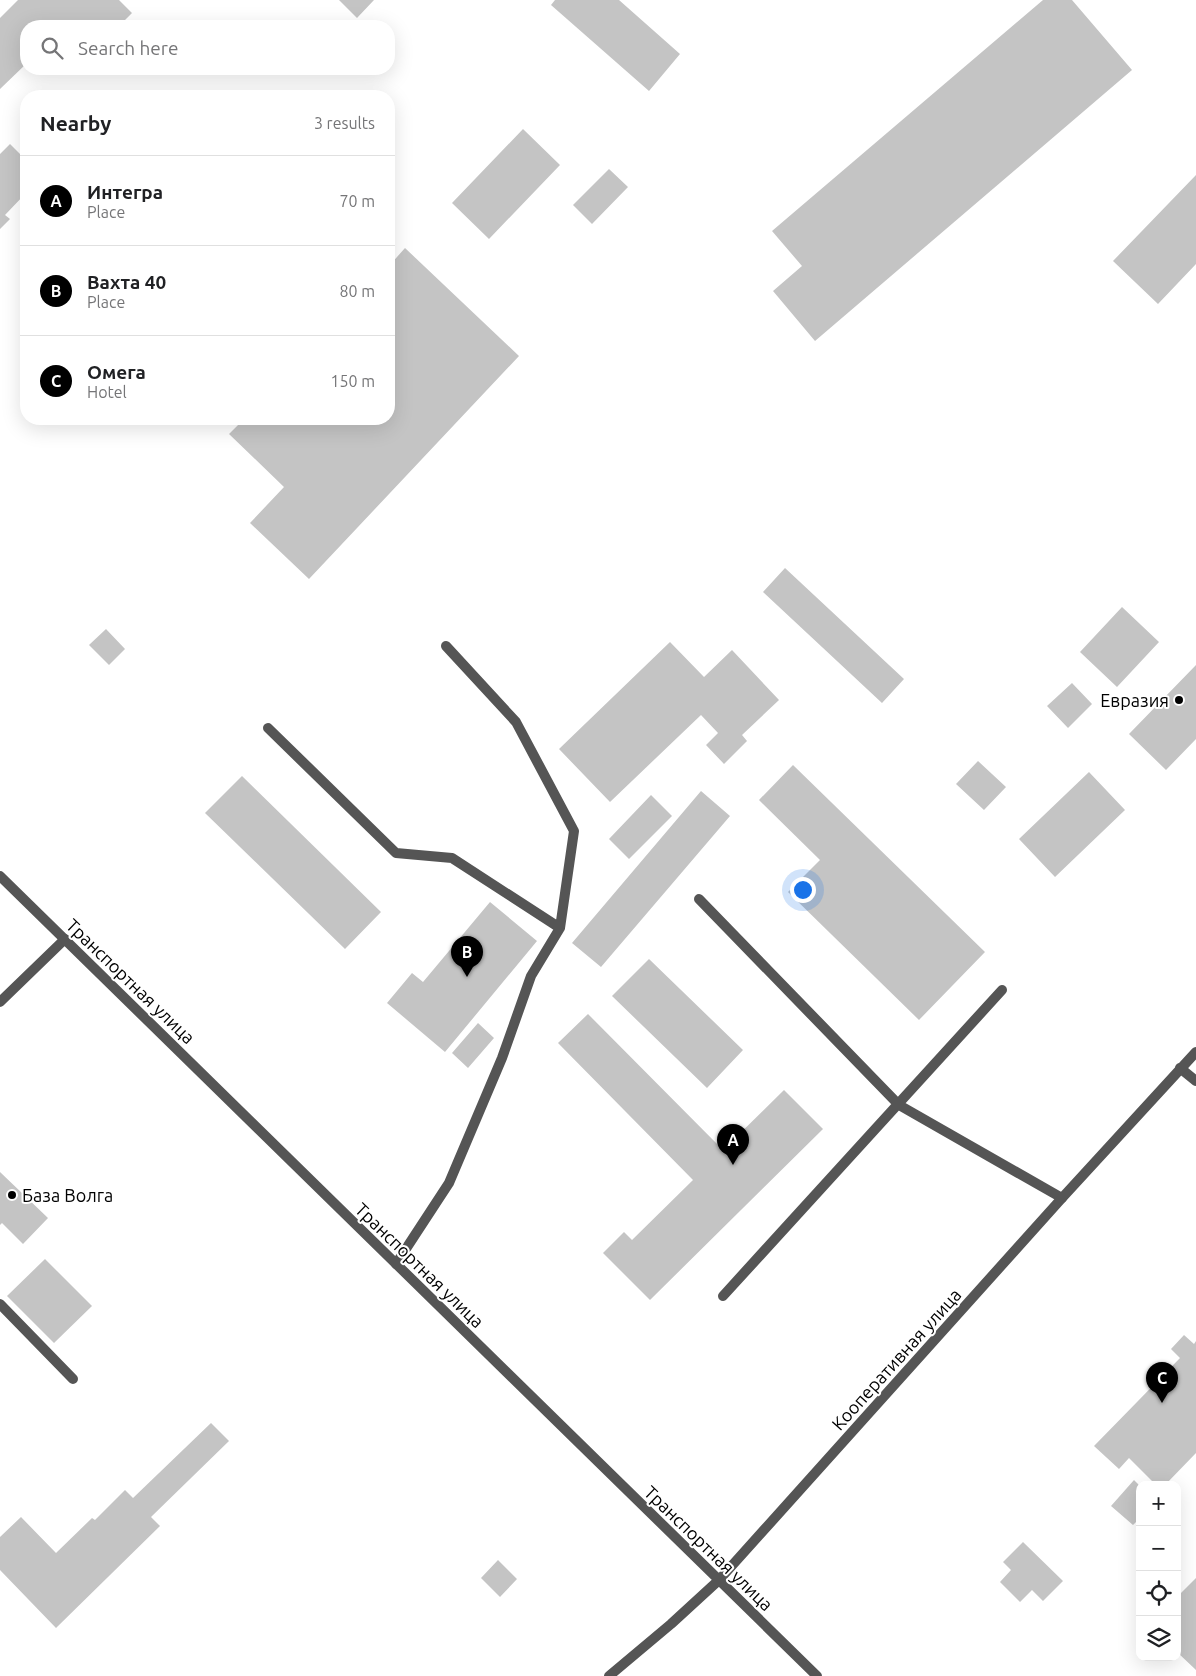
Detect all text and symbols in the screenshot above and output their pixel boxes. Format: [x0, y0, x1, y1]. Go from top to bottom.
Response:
search box [20, 20, 395, 75]
icon: search [38, 34, 66, 62]
text: Search here [78, 37, 178, 59]
text: Nearby [40, 111, 111, 135]
text: 3 results [314, 114, 375, 132]
text: Интегра [87, 181, 163, 203]
text: A [50, 192, 62, 210]
text: 70 m [339, 192, 375, 210]
text: Place [87, 203, 125, 221]
text: Вахта 40 [87, 271, 166, 293]
text: B [51, 282, 61, 300]
text: 80 m [339, 282, 375, 300]
text: Place [87, 293, 125, 311]
text: Омега [87, 361, 146, 383]
text: C [51, 372, 61, 390]
text: 150 m [330, 372, 375, 390]
text: Hotel [87, 383, 127, 401]
place label: Евразия [1100, 690, 1169, 710]
marker: Евразия [1173, 694, 1185, 706]
your location [790, 877, 816, 903]
street label: Транспортная улица [63, 915, 199, 1047]
pin: B [451, 936, 483, 977]
pin: A [717, 1124, 749, 1165]
place label: База Волга [22, 1185, 113, 1205]
marker: База Волга [6, 1189, 18, 1201]
street label: Транспортная улица [352, 1199, 488, 1331]
street label: Кооперативная улица [827, 1284, 965, 1434]
pin: C [1146, 1362, 1178, 1403]
map controls [1136, 1481, 1181, 1661]
button: + [1136, 1481, 1181, 1526]
street label: Транспортная улица [641, 1482, 777, 1614]
button: − [1136, 1526, 1181, 1571]
button: locate [1136, 1571, 1181, 1616]
button: layers [1136, 1616, 1181, 1661]

